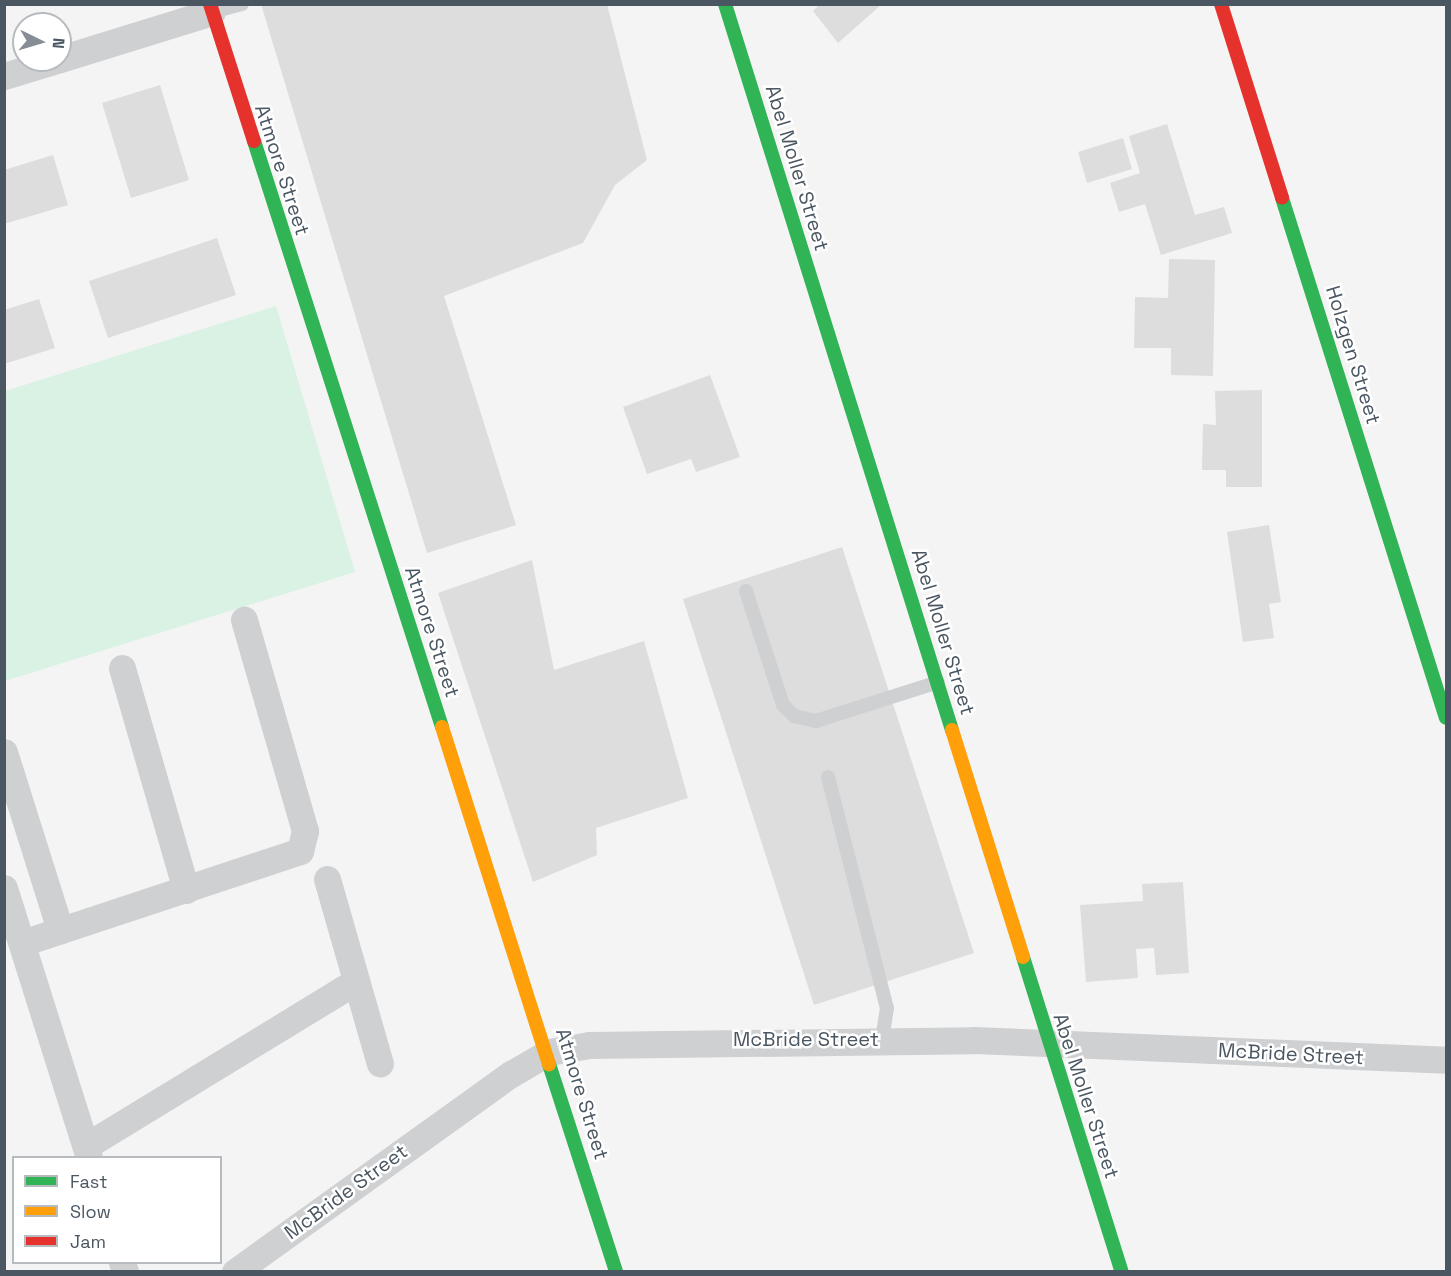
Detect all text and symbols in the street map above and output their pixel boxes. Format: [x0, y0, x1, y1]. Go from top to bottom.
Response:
north arrow [12, 12, 72, 72]
text: N [48, 37, 69, 50]
street label: Abel Moller Street [760, 82, 834, 254]
street label: Atmore Street [250, 101, 314, 239]
street label: Holzgen Street [1321, 283, 1385, 427]
street label: Abel Moller Street [906, 546, 980, 718]
street label: Atmore Street [400, 563, 464, 701]
street label: Abel Moller Street [1048, 1010, 1124, 1182]
street label: Atmore Street [551, 1025, 613, 1163]
street label: McBride Street [733, 1027, 879, 1051]
street label: McBride Street [1218, 1038, 1364, 1070]
street label: McBride Street [280, 1139, 412, 1245]
legend [12, 1156, 222, 1264]
text: Fast [70, 1170, 107, 1193]
text: Slow [70, 1200, 111, 1223]
text: Jam [70, 1230, 106, 1253]

